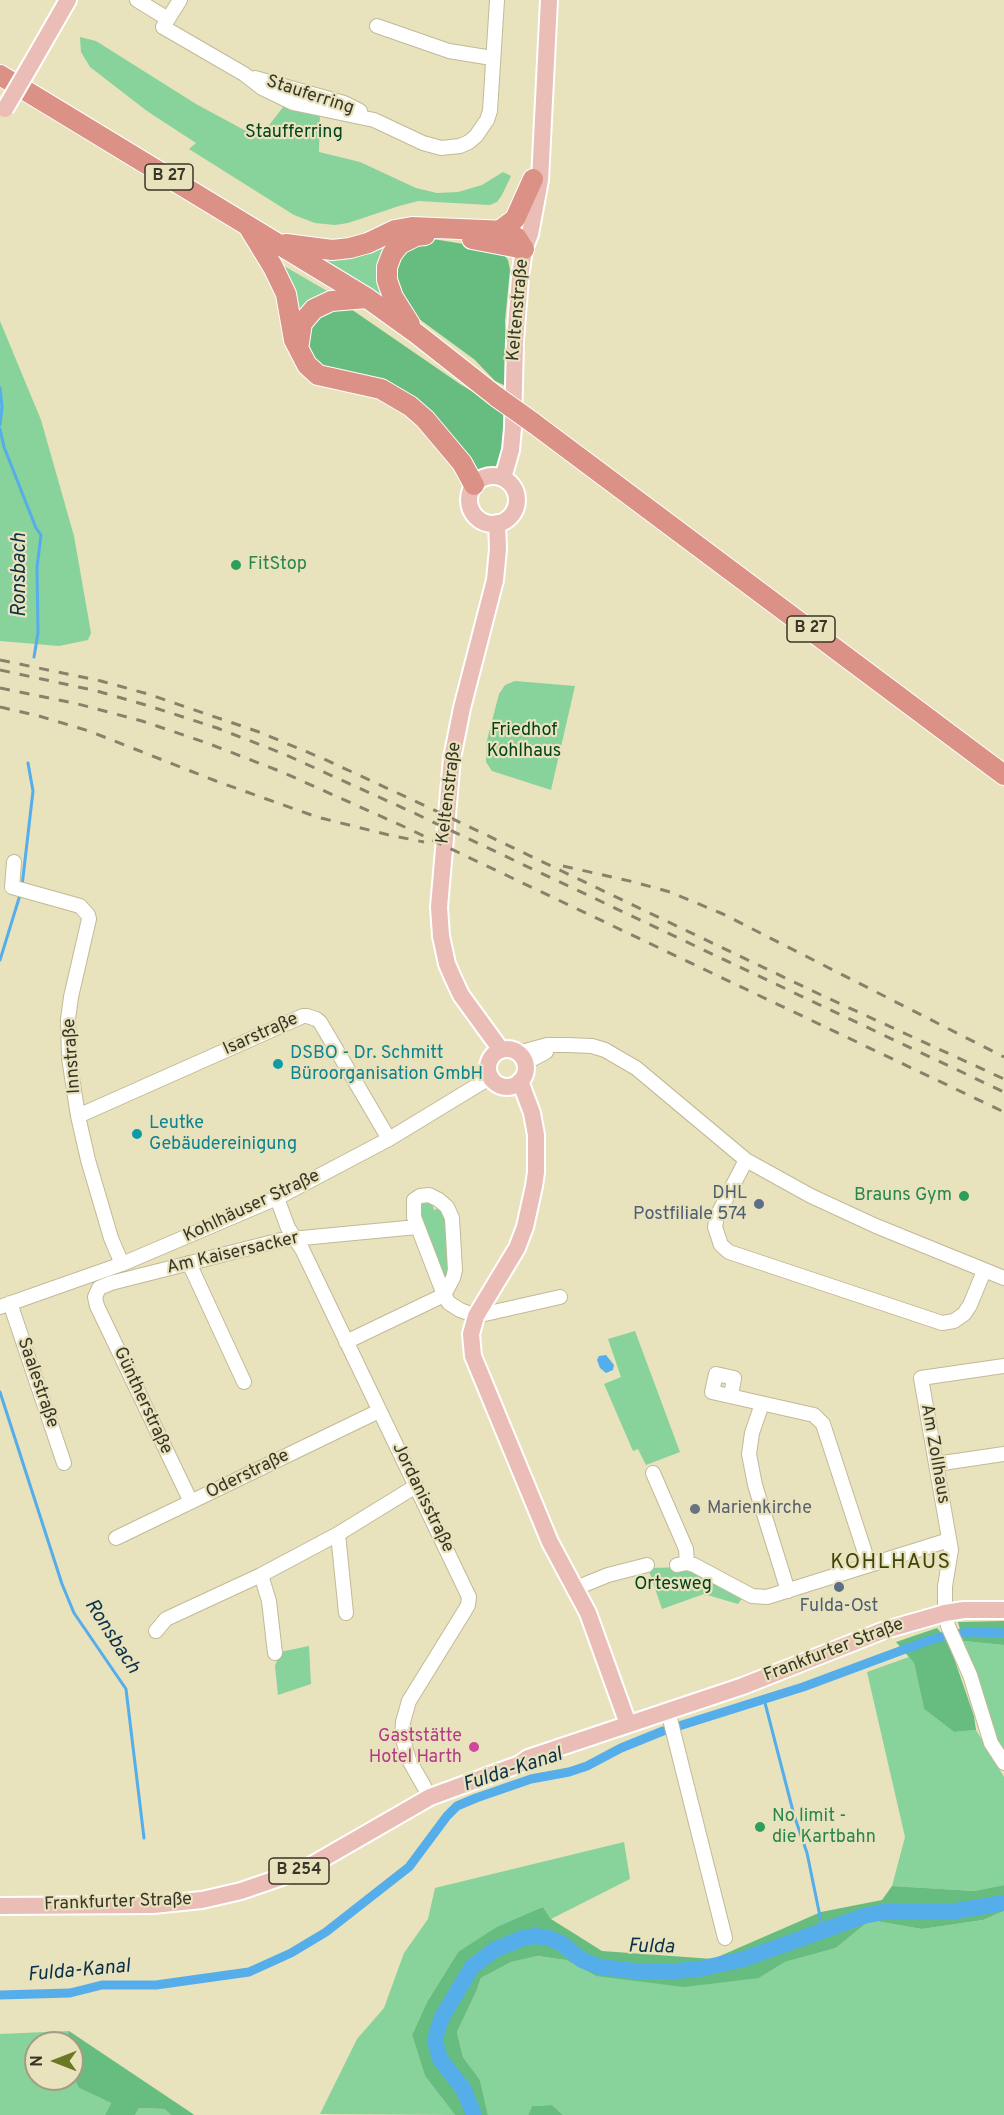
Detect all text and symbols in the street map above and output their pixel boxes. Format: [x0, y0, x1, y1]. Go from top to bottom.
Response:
street label: Stauferring [263, 72, 357, 120]
park label: Staufferring [245, 122, 343, 144]
road number: B 27 [145, 164, 193, 190]
street label: Keltenstraße [504, 258, 534, 362]
water label: Ronsbach [9, 533, 33, 617]
place label: FitStop [248, 554, 307, 576]
marker: FitStop [229, 558, 243, 572]
road number: B 27 [787, 616, 835, 642]
park label: Friedhof Kohlhaus [487, 720, 561, 762]
street label: Keltenstraße [433, 741, 467, 845]
street label: Isarstraße [220, 1009, 302, 1061]
street label: Innstraße [60, 1018, 86, 1094]
place label: DSBO - Dr. Schmitt Büroorganisation GmbH [290, 1043, 483, 1086]
marker: DSBO - Dr. Schmitt Büroorganisation GmbH [271, 1057, 285, 1071]
place label: Leutke Gebäudereinigung [149, 1113, 297, 1156]
marker: Leutke Gebäudereinigung [130, 1127, 144, 1141]
street label: Kohlhäuser Straße [180, 1166, 324, 1248]
place label: DHL Postfiliale 574 [633, 1183, 747, 1226]
place label: Brauns Gym [854, 1185, 952, 1207]
marker: Brauns Gym [957, 1189, 971, 1203]
marker: DHL Postfiliale 574 [752, 1197, 766, 1211]
street label: Am Kaisersacker [165, 1228, 301, 1280]
street label: Saalestraße [11, 1335, 63, 1431]
street label: Güntherstraße [108, 1344, 176, 1458]
street label: Am Zollhaus [915, 1402, 953, 1506]
street label: Jordanisstraße [386, 1440, 458, 1556]
street label: Oderstraße [203, 1446, 293, 1504]
place label: Marienkirche [707, 1498, 812, 1520]
marker: Marienkirche [688, 1502, 702, 1516]
district label: KOHLHAUS [830, 1551, 952, 1577]
park label: Ortesweg [634, 1574, 712, 1596]
marker: Fulda-Ost [832, 1580, 846, 1594]
water label: Ronsbach [78, 1595, 144, 1679]
place label: Fulda-Ost [800, 1596, 878, 1618]
street label: Frankfurter Straße [761, 1614, 907, 1688]
place label: Gaststätte Hotel Harth [369, 1726, 462, 1768]
marker: Gaststätte Hotel Harth [467, 1740, 481, 1754]
water label: Fulda-Kanal [460, 1744, 566, 1798]
place label: No limit - die Kartbahn [772, 1806, 876, 1848]
marker: No limit - die Kartbahn [753, 1820, 767, 1834]
road number: B 254 [269, 1858, 329, 1884]
street label: Frankfurter Straße [44, 1890, 192, 1916]
water label: Fulda [627, 1936, 675, 1960]
water label: Fulda-Kanal [27, 1956, 131, 1988]
north arrow [24, 2031, 84, 2091]
text: N [28, 2055, 48, 2067]

